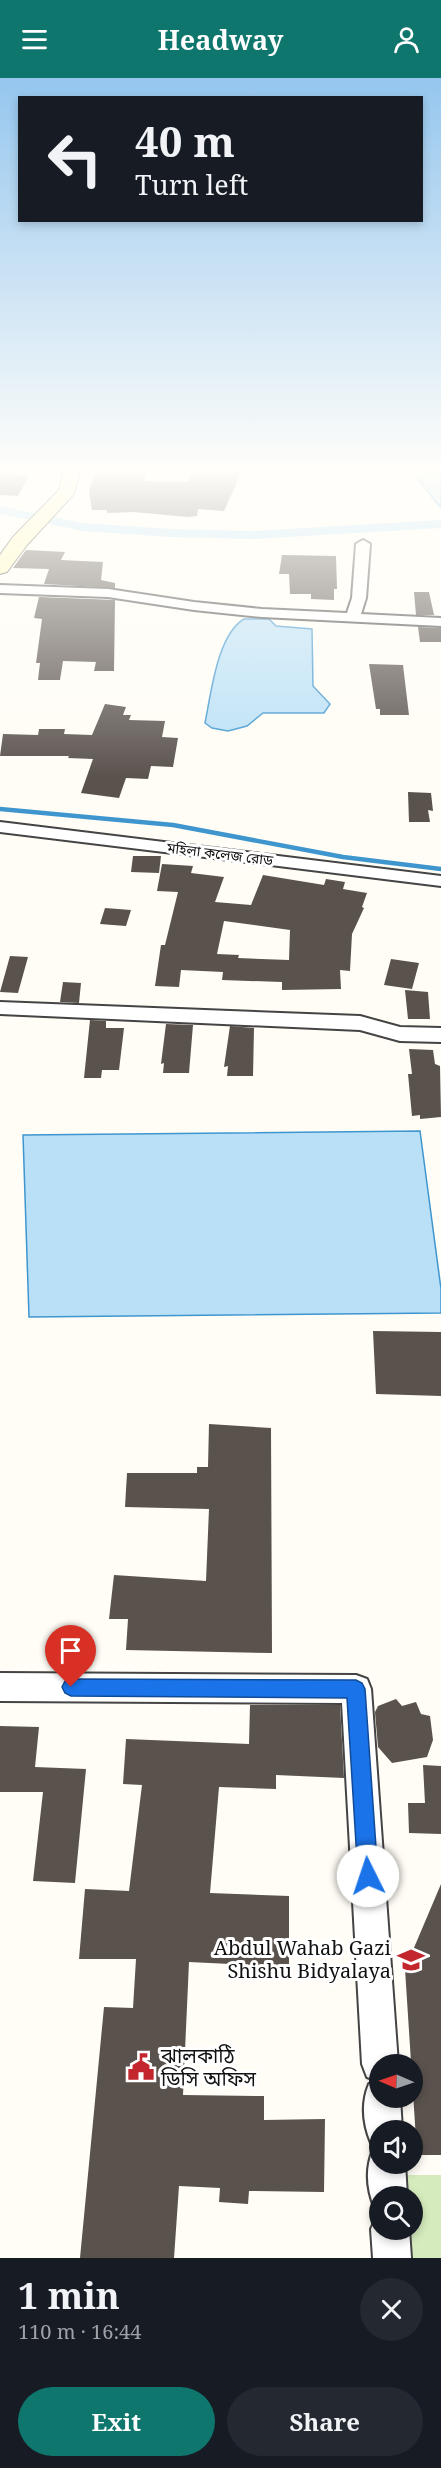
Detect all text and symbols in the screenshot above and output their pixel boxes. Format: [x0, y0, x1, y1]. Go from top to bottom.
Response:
text: Headway [158, 21, 283, 58]
icon: menu [18, 23, 51, 56]
icon: person [390, 23, 423, 56]
text: 40 m [135, 112, 235, 169]
icon: left [36, 120, 114, 198]
text: Turn left [135, 166, 248, 203]
street label: মহিলা কলেজ রোড [165, 837, 275, 870]
pin [45, 1625, 96, 1687]
icon: arrive [54, 1634, 87, 1667]
position arrow [336, 1844, 400, 1908]
place label: Abdul Wahab Gazi Shishu Bidyalaya [214, 1934, 392, 1984]
school or university icon: Abdul Wahab Gazi Shishu Bidyalaya [396, 1945, 426, 1975]
place label: ঝালকাঠি ডিসি অফিস [160, 2042, 256, 2092]
public building icon: ঝালকাঠি ডিসি অফিস [126, 2052, 156, 2082]
north arrow [369, 2054, 423, 2108]
map controls [369, 2054, 423, 2240]
button: sound [369, 2120, 423, 2174]
button: search [369, 2186, 423, 2240]
text: 1 min [18, 2271, 120, 2320]
button: close [360, 2278, 423, 2341]
text: 110 m · 16:44 [18, 2318, 141, 2345]
button: Exit [18, 2387, 215, 2456]
button: Share [227, 2387, 423, 2456]

